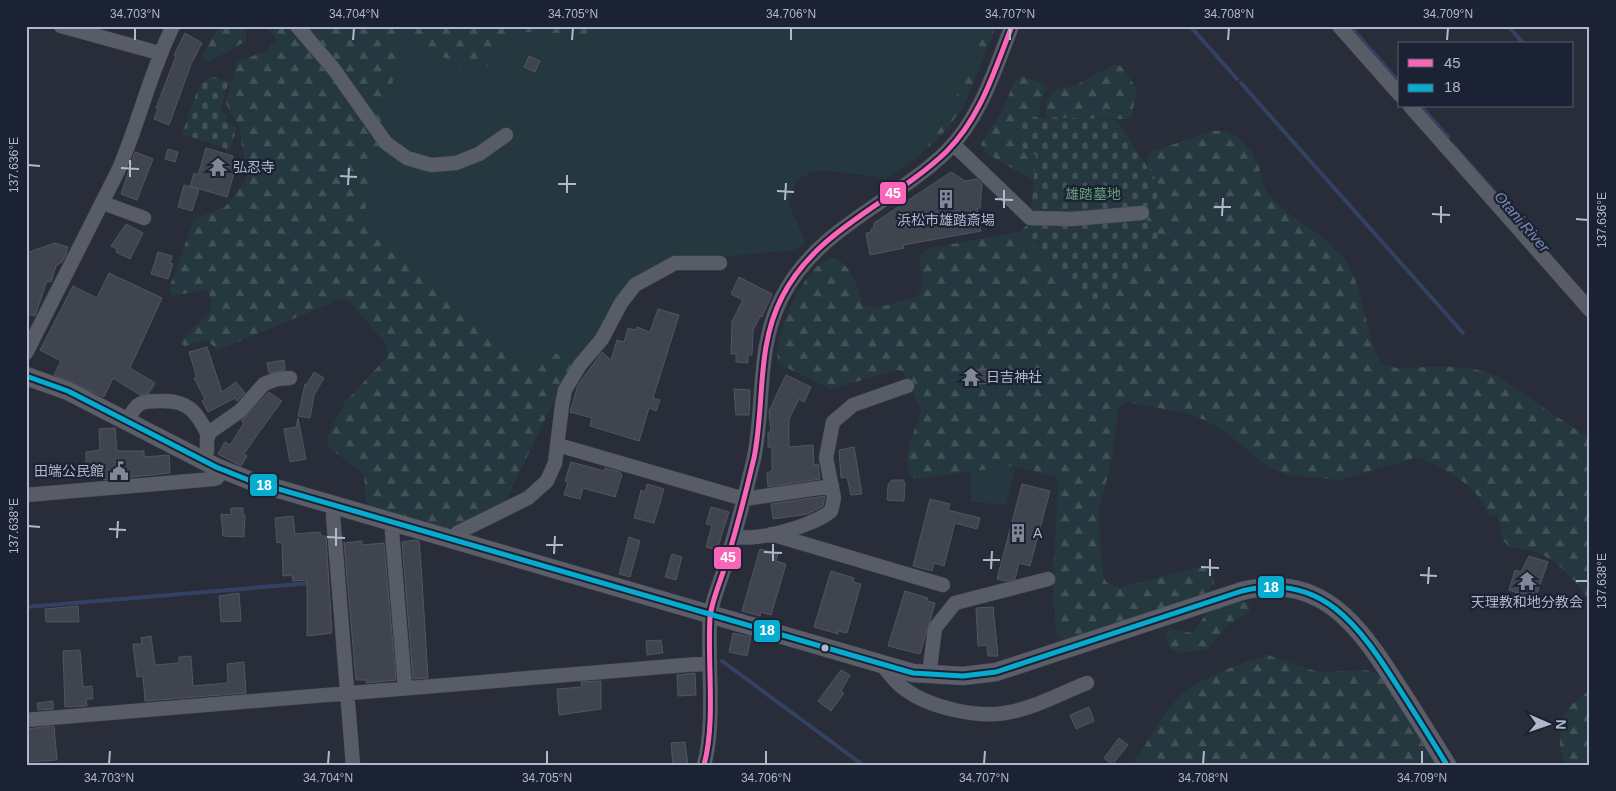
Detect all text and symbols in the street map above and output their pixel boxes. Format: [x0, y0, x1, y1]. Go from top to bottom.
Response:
text: 34.703°N [110, 7, 160, 21]
text: 34.704°N [329, 7, 379, 21]
text: 34.705°N [548, 7, 598, 21]
text: 34.706°N [766, 7, 816, 21]
text: 34.707°N [985, 7, 1035, 21]
text: 34.708°N [1204, 7, 1254, 21]
text: 34.709°N [1423, 7, 1473, 21]
legend [1398, 42, 1574, 108]
text: 45 [1444, 54, 1461, 71]
text: 18 [1444, 78, 1461, 95]
text: 137.636°E [7, 137, 21, 193]
temple icon: 弘忍寺 [207, 156, 229, 178]
place label: 弘忍寺 [233, 159, 275, 175]
line badge: 45 [879, 181, 907, 205]
text: 45 [885, 185, 901, 201]
park label: 雄踏墓地 [1065, 186, 1121, 202]
building icon: 浜松市雄踏斎場 [935, 188, 957, 210]
water label: Otani River [1491, 188, 1554, 256]
text: 137.636°E [1595, 192, 1609, 248]
place label: 浜松市雄踏斎場 [897, 212, 995, 228]
temple icon: 日吉神社 [960, 366, 982, 388]
place label: 日吉神社 [986, 369, 1042, 385]
public building icon: 田端公民館 [108, 460, 130, 482]
place label: 田端公民館 [34, 463, 104, 479]
line badge: 18 [249, 473, 278, 497]
text: 18 [256, 477, 272, 493]
text: 137.638°E [7, 498, 21, 554]
building icon: A [1007, 522, 1029, 544]
place label: A [1033, 525, 1043, 541]
line badge: 45 [713, 546, 742, 570]
text: 45 [720, 549, 736, 565]
text: 137.638°E [1595, 553, 1609, 609]
temple icon: 天理教和地分教会 [1516, 570, 1538, 592]
line badge: 18 [1257, 575, 1285, 599]
text: 18 [1263, 579, 1279, 595]
place label: 天理教和地分教会 [1471, 594, 1583, 610]
line badge: 18 [753, 619, 781, 643]
text: 18 [759, 622, 775, 638]
unlabelled marker [820, 643, 830, 653]
north arrow [1524, 698, 1574, 748]
text: N [1553, 719, 1569, 730]
text: 34.703°N [84, 771, 134, 785]
text: 34.704°N [303, 771, 353, 785]
text: 34.705°N [522, 771, 572, 785]
text: 34.706°N [741, 771, 791, 785]
text: 34.707°N [959, 771, 1009, 785]
text: 34.708°N [1178, 771, 1228, 785]
text: 34.709°N [1397, 771, 1447, 785]

